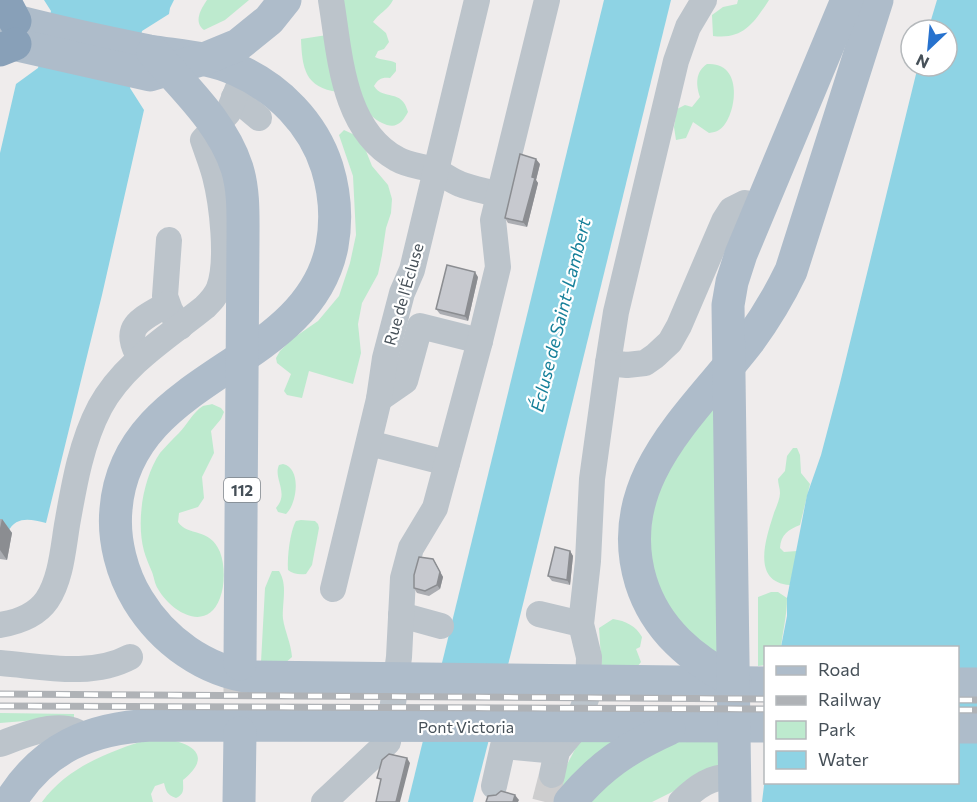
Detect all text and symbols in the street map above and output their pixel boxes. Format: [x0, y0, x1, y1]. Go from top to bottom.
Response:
north arrow [899, 18, 959, 78]
text: N [913, 51, 932, 73]
water label: Écluse de Saint-Lambert [525, 215, 595, 414]
street label: Rue de l'Écluse [379, 241, 427, 347]
road number: 112 [224, 478, 260, 502]
legend [764, 646, 959, 784]
text: Road [818, 658, 860, 680]
text: Railway [818, 688, 881, 710]
street label: Pont Victoria [418, 717, 514, 736]
text: Park [818, 718, 856, 740]
text: Water [818, 748, 869, 770]

